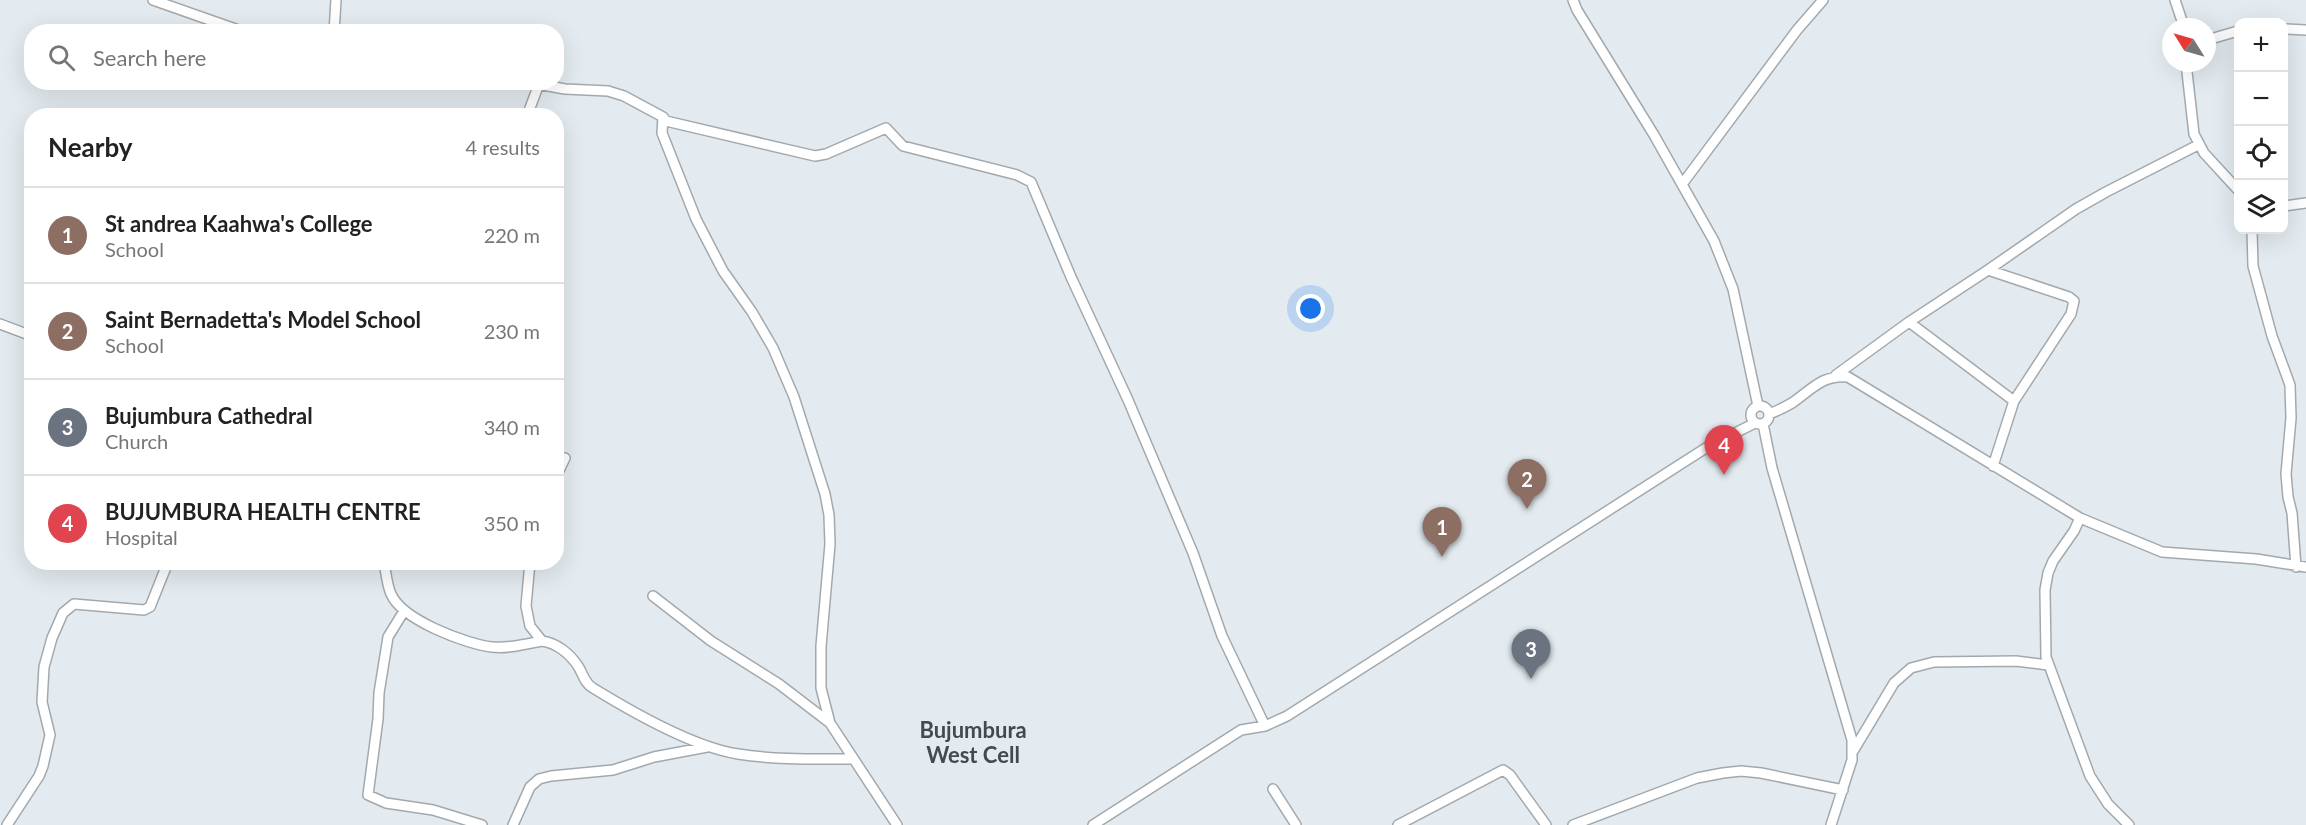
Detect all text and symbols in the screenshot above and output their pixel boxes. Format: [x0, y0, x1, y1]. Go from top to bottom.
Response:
north arrow [2162, 18, 2216, 72]
map controls [2234, 18, 2288, 234]
button: + [2234, 18, 2288, 72]
search box [24, 24, 564, 90]
icon: search [45, 41, 78, 74]
text: Search here [93, 44, 206, 71]
button: − [2234, 72, 2288, 126]
button: locate [2234, 126, 2288, 180]
text: Nearby [48, 131, 133, 163]
text: 4 results [465, 135, 540, 159]
button: layers [2234, 180, 2288, 234]
text: St andrea Kaahwa's College [105, 210, 373, 237]
text: 1 [62, 223, 73, 247]
text: 220 m [484, 223, 540, 247]
text: School [105, 237, 164, 261]
your location [1296, 294, 1325, 323]
text: Saint Bernadetta's Model School [105, 306, 421, 333]
text: 2 [62, 319, 73, 343]
text: 230 m [484, 319, 540, 343]
text: School [105, 333, 164, 357]
text: Bujumbura Cathedral [105, 402, 313, 429]
text: 3 [62, 415, 73, 439]
text: 340 m [484, 415, 540, 439]
pin: 4 [1704, 426, 1744, 475]
text: Church [105, 429, 168, 453]
pin: 2 [1508, 460, 1546, 509]
text: BUJUMBURA HEALTH CENTRE [105, 498, 421, 525]
pin: 1 [1422, 508, 1462, 557]
text: 4 [62, 511, 73, 535]
text: 350 m [484, 511, 540, 535]
text: Hospital [105, 525, 178, 549]
pin: 3 [1512, 630, 1550, 679]
district label: Bujumbura West Cell [919, 716, 1027, 768]

